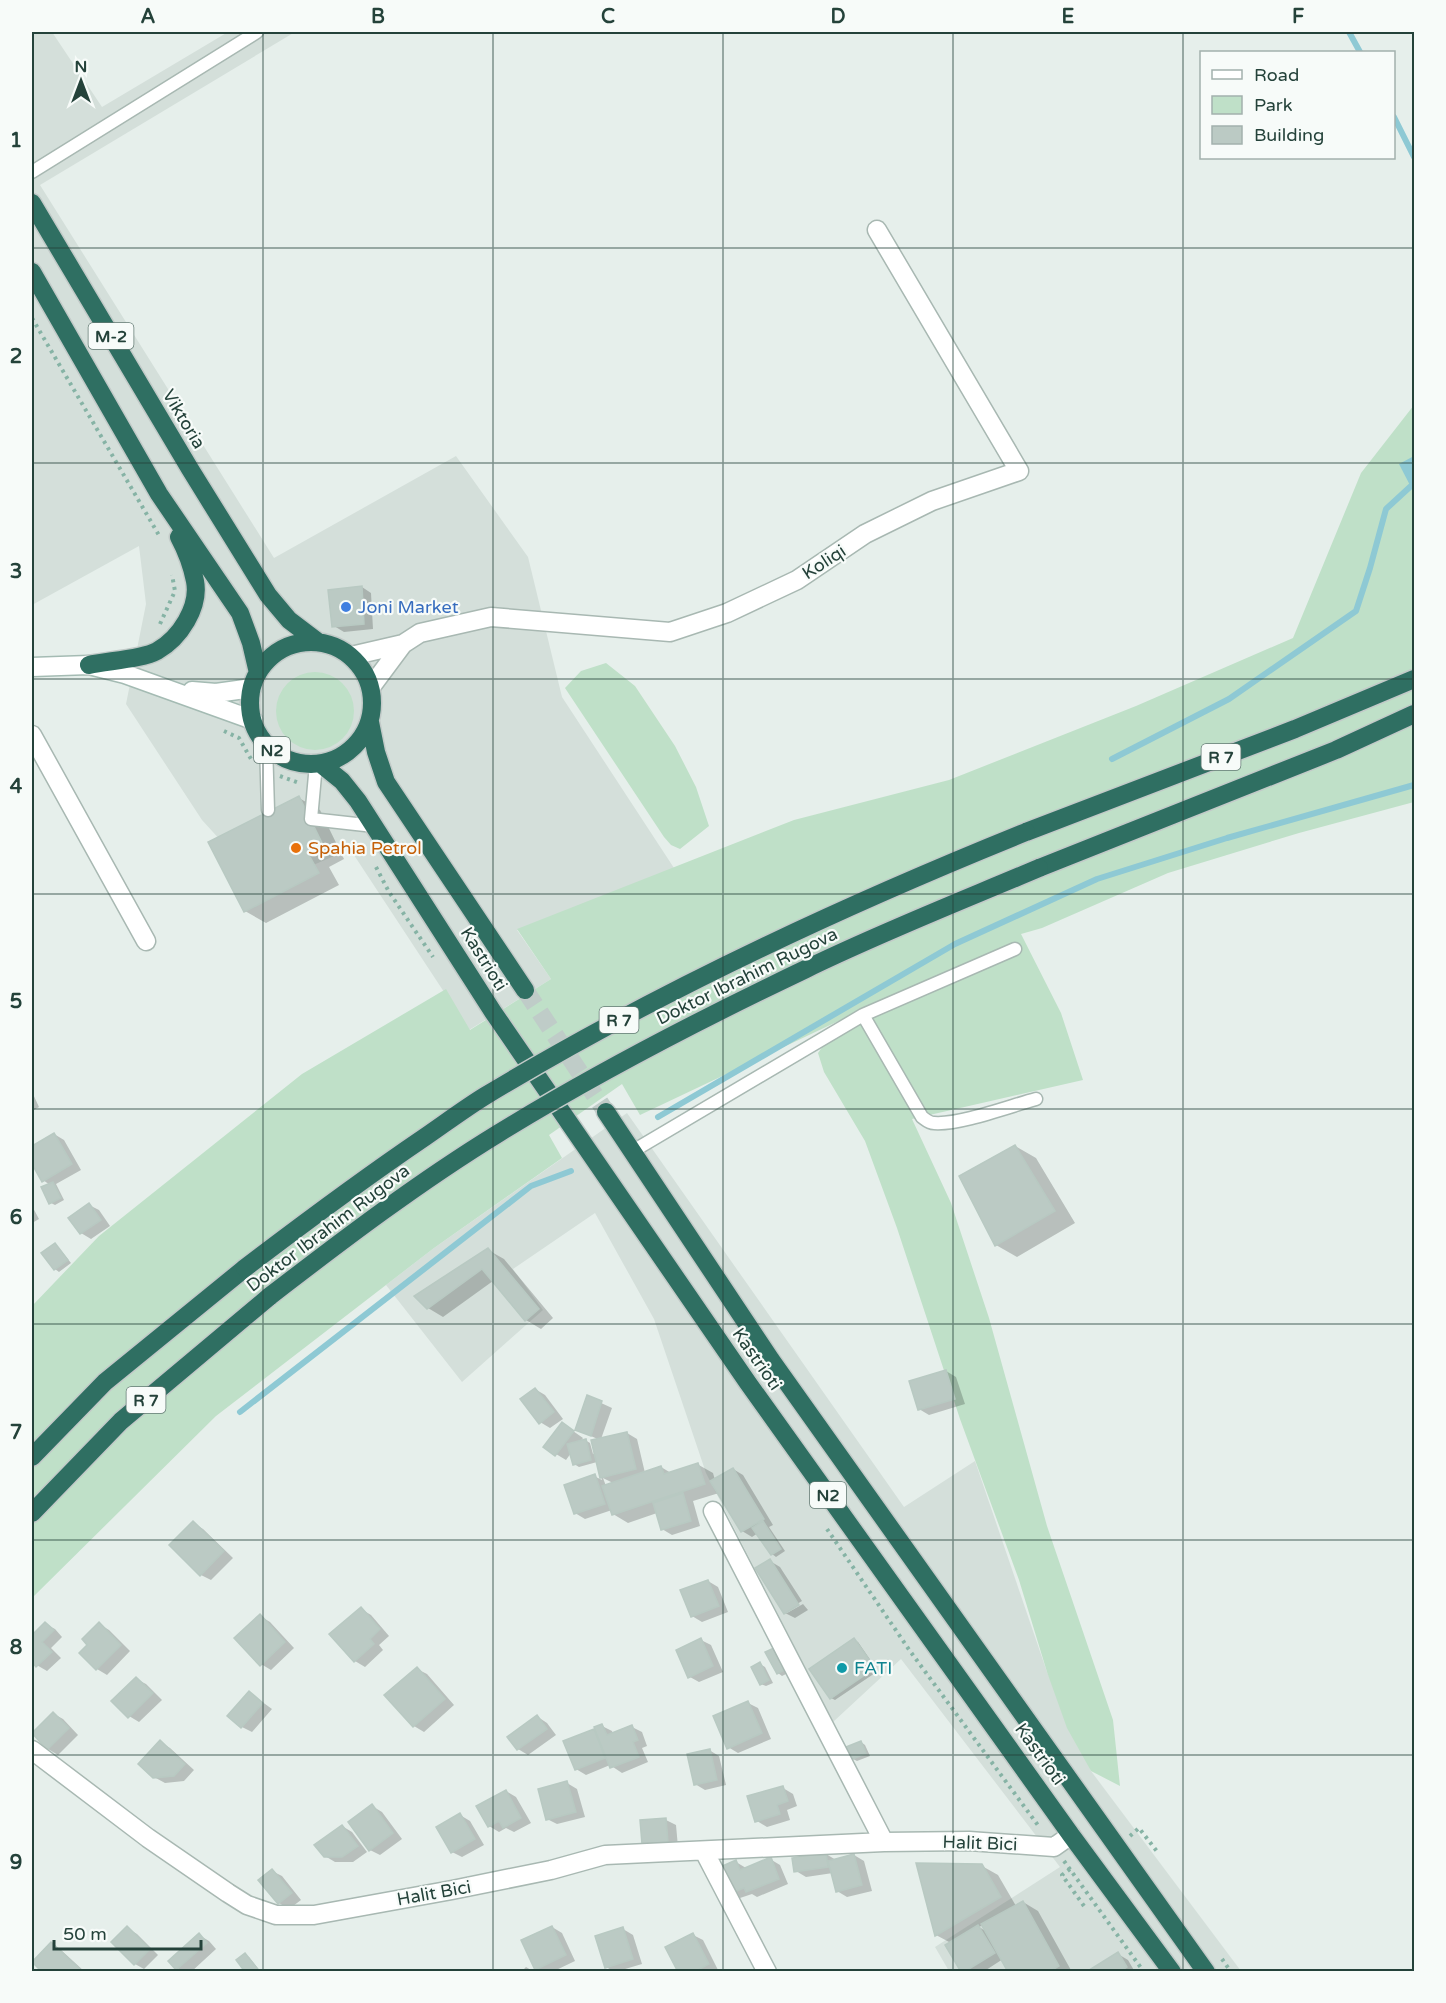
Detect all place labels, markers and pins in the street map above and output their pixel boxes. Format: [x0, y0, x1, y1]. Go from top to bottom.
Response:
place label: Joni Market [358, 596, 459, 618]
marker: Joni Market [339, 600, 353, 614]
place label: Spahia Petrol [308, 837, 422, 859]
marker: Spahia Petrol [289, 841, 303, 855]
place label: FATI [854, 1657, 892, 1679]
marker: FATI [835, 1661, 849, 1675]

